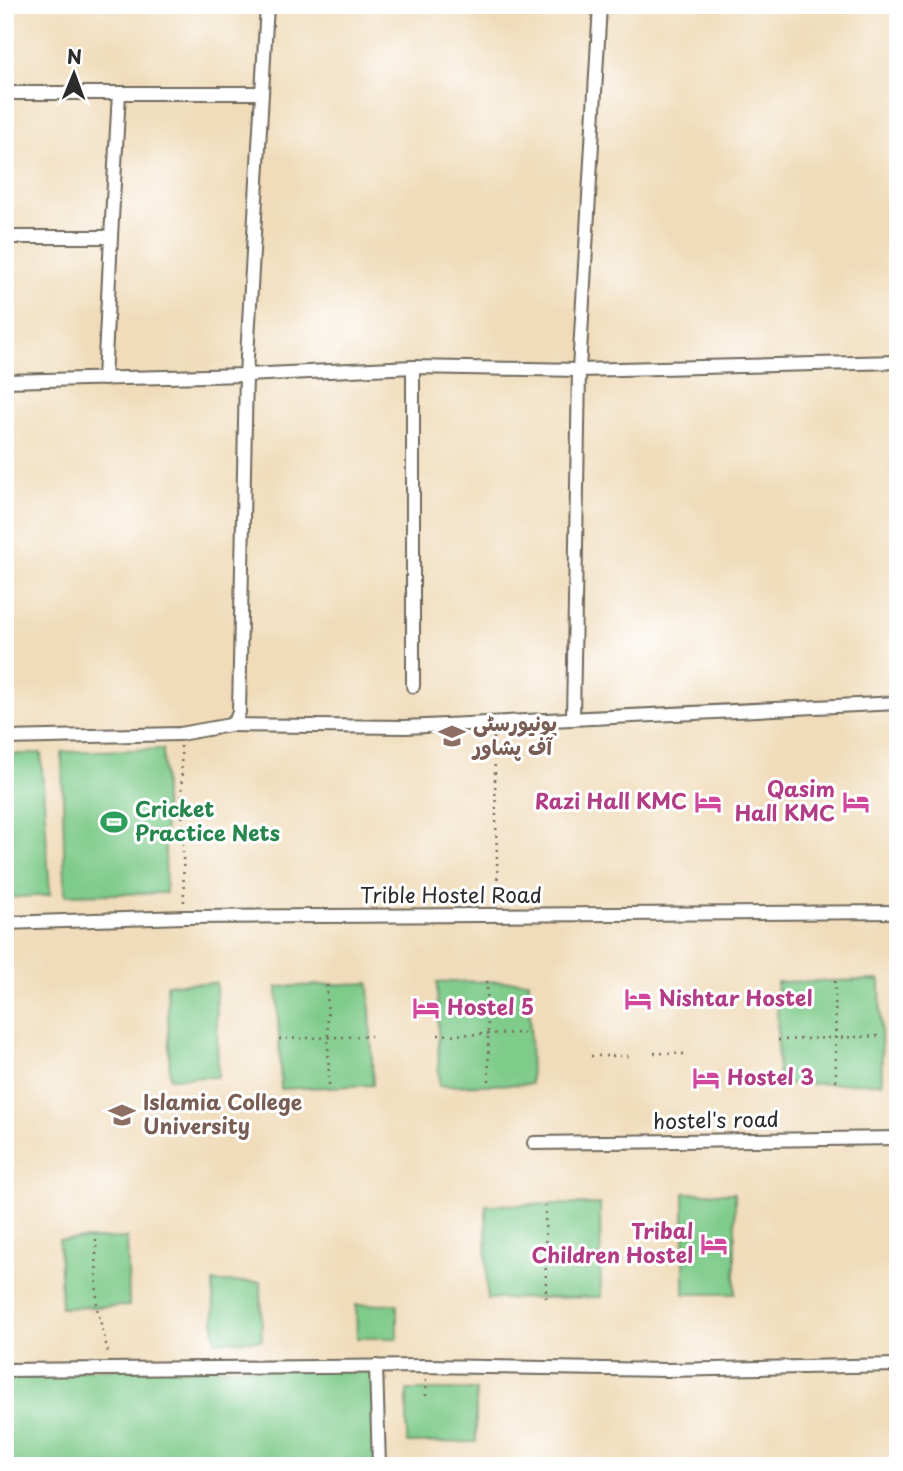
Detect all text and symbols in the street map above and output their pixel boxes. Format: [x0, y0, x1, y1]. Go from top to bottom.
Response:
north arrow [38, 38, 108, 108]
text: N [67, 42, 82, 70]
place label: یونیورسٹی آف پشاور [471, 706, 557, 762]
school or university icon: یونیورسٹی آف پشاور [437, 721, 467, 751]
place label: Qasim Hall KMC [735, 772, 835, 828]
place label: Razi Hall KMC [535, 784, 687, 816]
hotel icon: Razi Hall KMC [693, 787, 723, 817]
hotel icon: Qasim Hall KMC [841, 787, 871, 817]
place label: Cricket Practice Nets [135, 792, 280, 848]
sports icon: Cricket Practice Nets [99, 807, 129, 837]
street label: Trible Hostel Road [360, 878, 542, 910]
place label: Nishtar Hostel [659, 981, 812, 1013]
hotel icon: Nishtar Hostel [623, 984, 653, 1014]
place label: Hostel 5 [447, 990, 534, 1022]
hotel icon: Hostel 5 [411, 993, 441, 1023]
place label: Hostel 3 [727, 1060, 814, 1092]
hotel icon: Hostel 3 [691, 1063, 721, 1093]
place label: Islamia College University [143, 1085, 302, 1141]
school or university icon: Islamia College University [107, 1100, 137, 1130]
street label: hostel's road [653, 1102, 779, 1136]
place label: Tribal Children Hostel [532, 1214, 693, 1270]
hotel icon: Tribal Children Hostel [699, 1229, 729, 1259]

